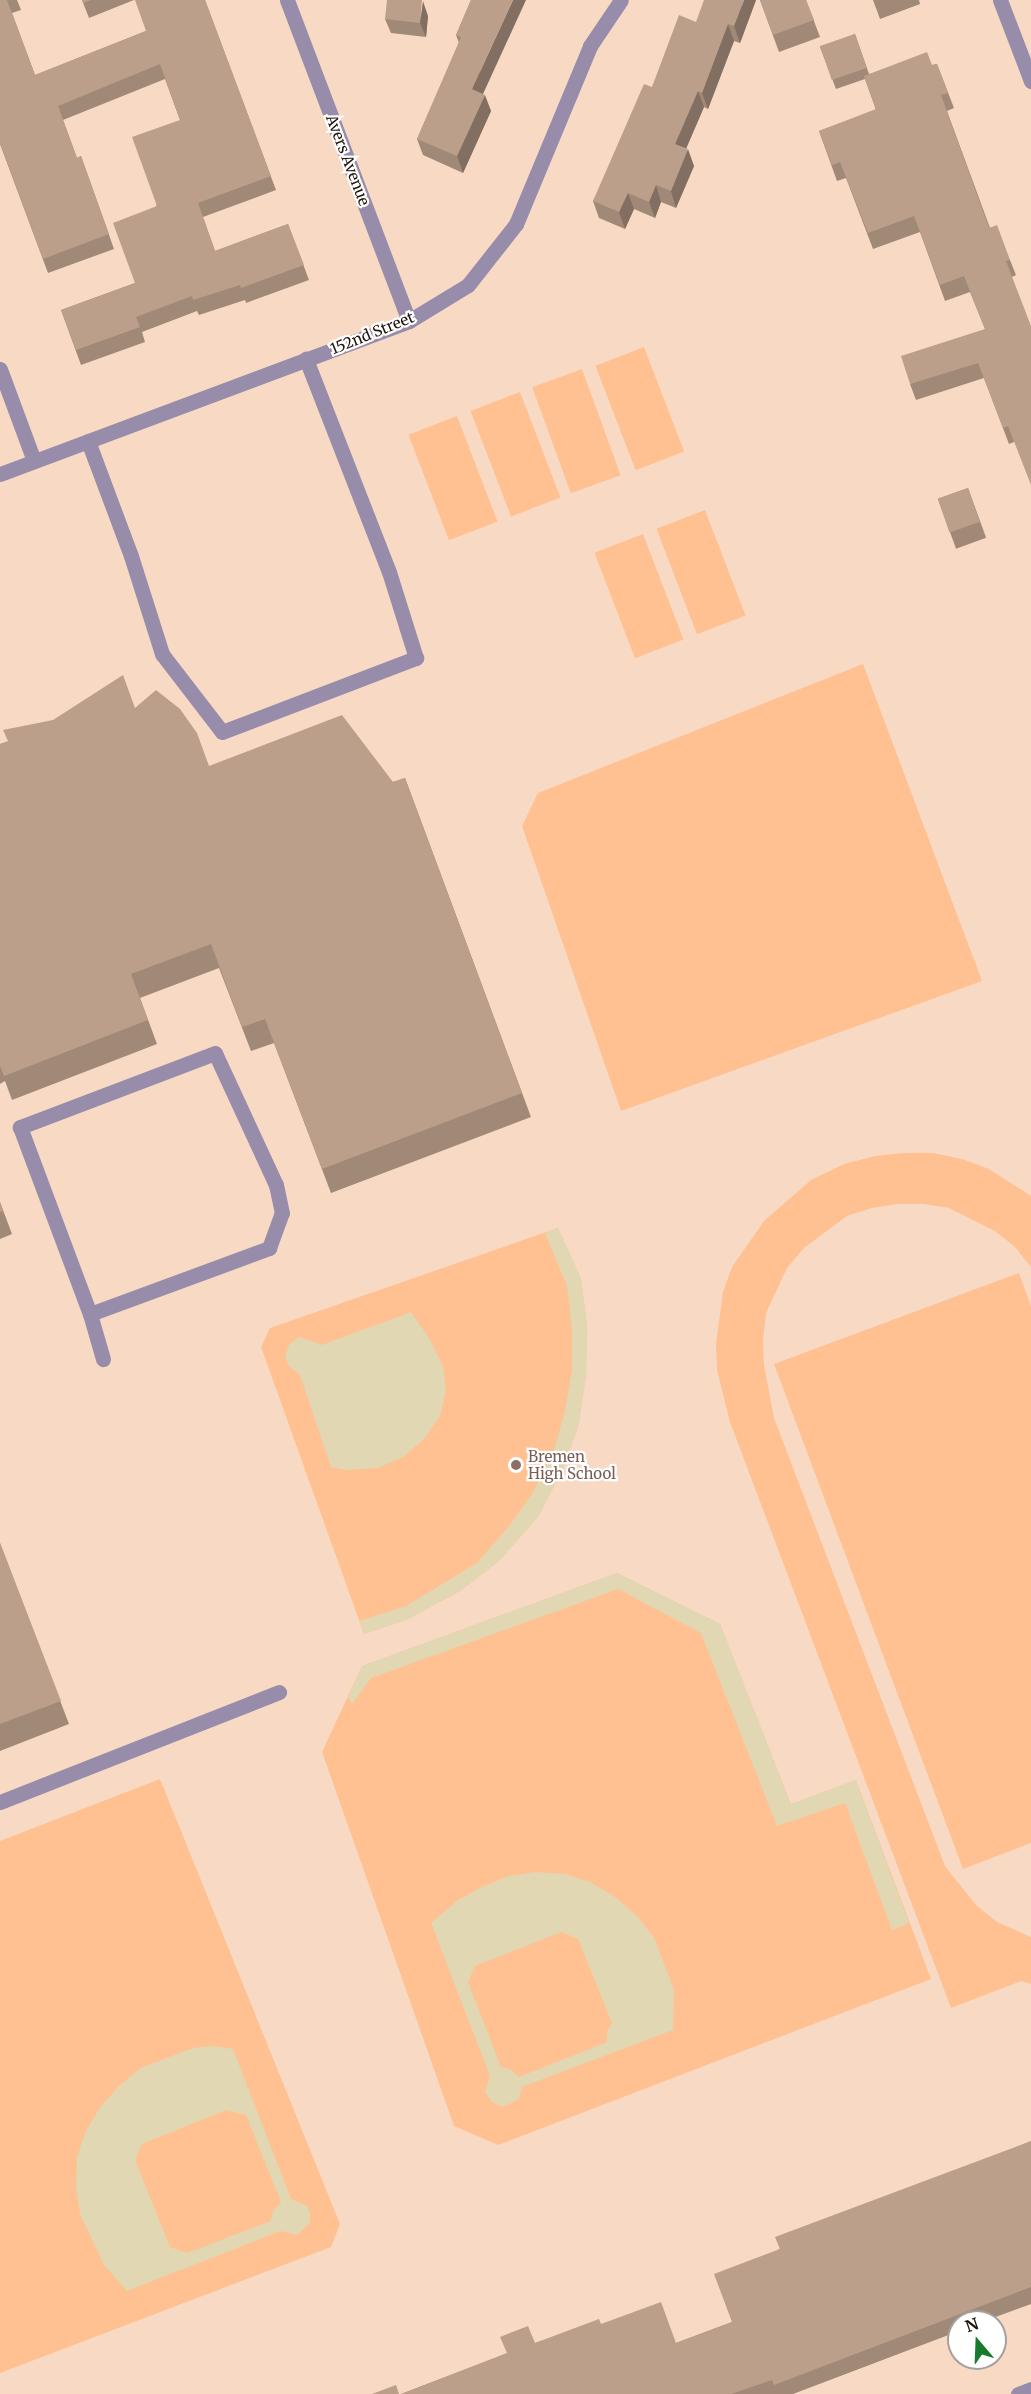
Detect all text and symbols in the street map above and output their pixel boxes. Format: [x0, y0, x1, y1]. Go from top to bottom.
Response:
street label: Avers Avenue [322, 112, 374, 208]
street label: 152nd Street [327, 308, 417, 358]
place label: Bremen High School [528, 1447, 616, 1482]
marker: Bremen High School [509, 1458, 523, 1472]
north arrow [947, 2310, 1007, 2370]
text: N [963, 2313, 981, 2336]

